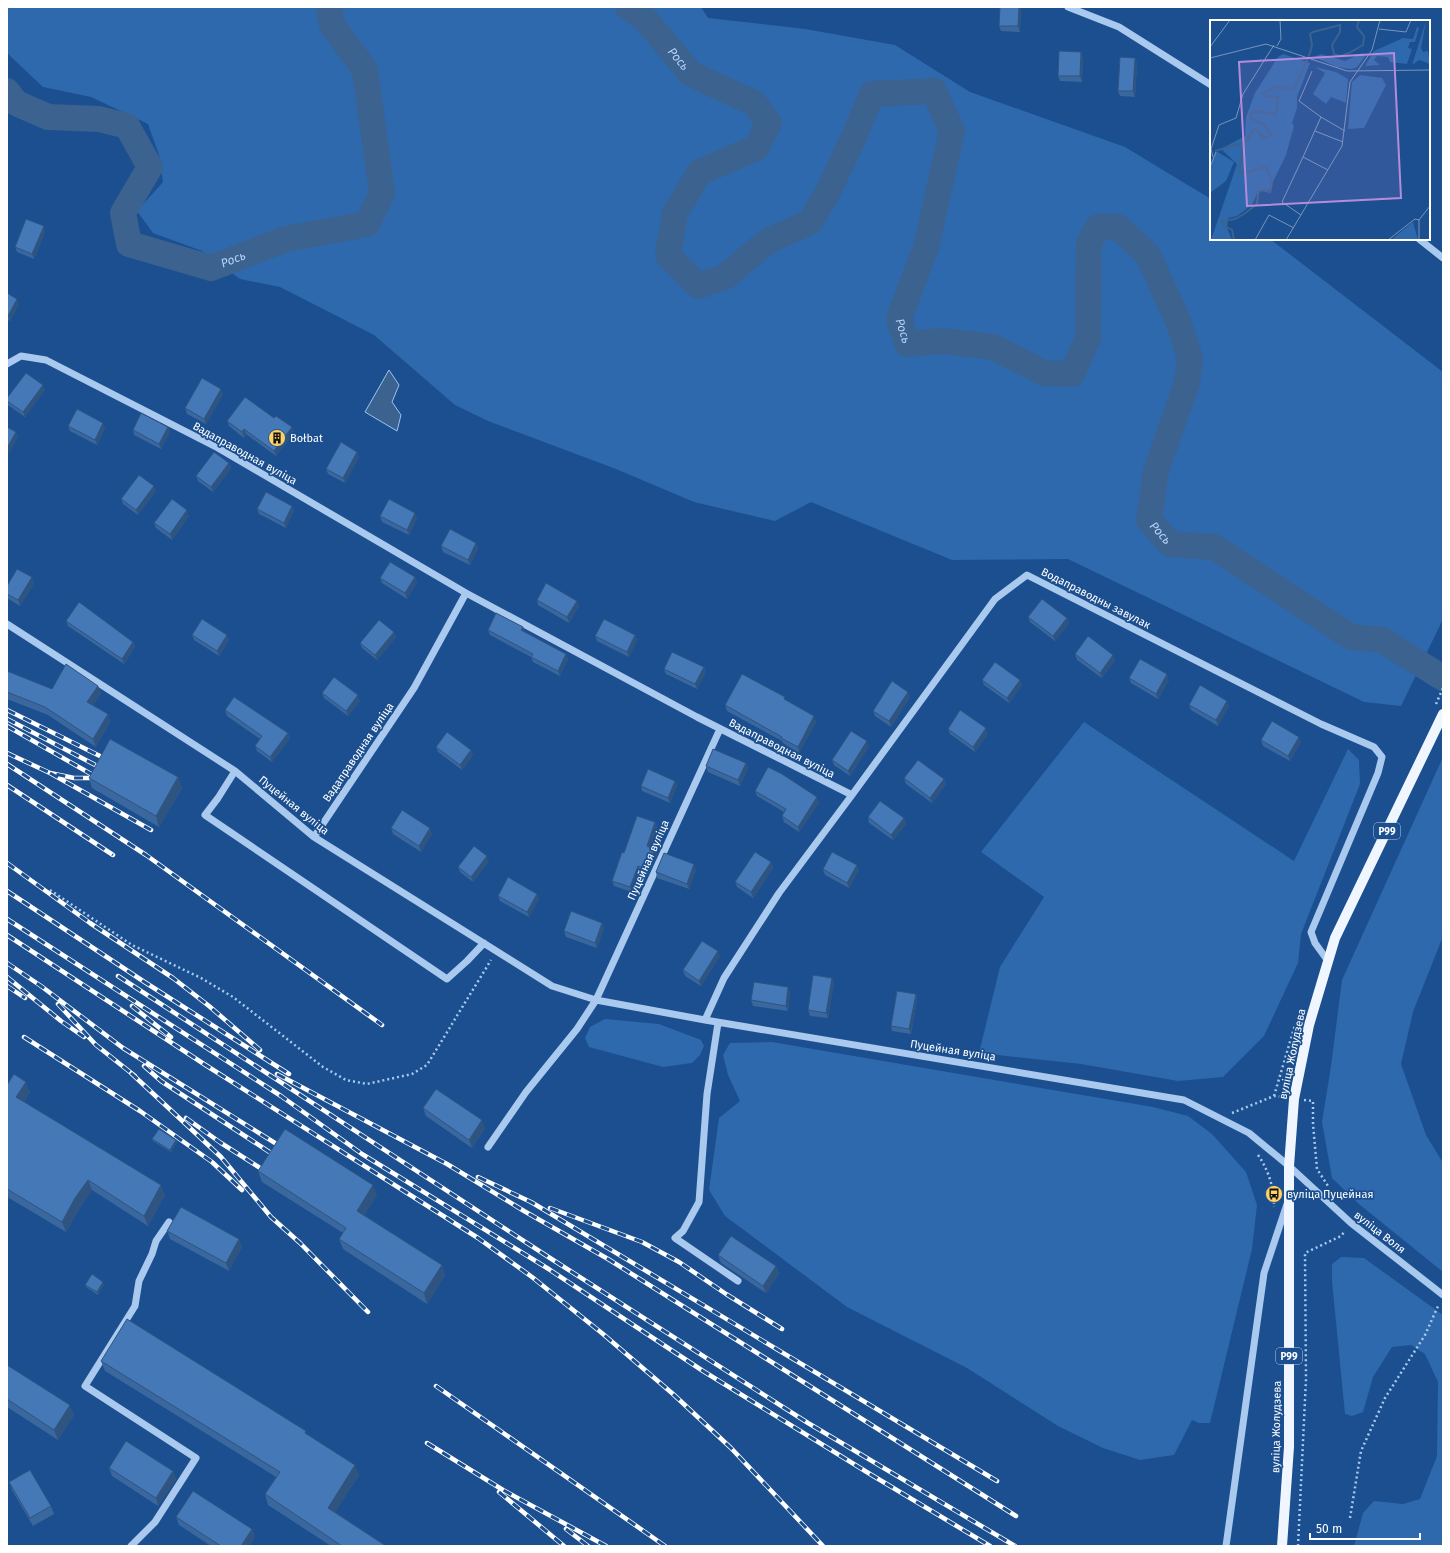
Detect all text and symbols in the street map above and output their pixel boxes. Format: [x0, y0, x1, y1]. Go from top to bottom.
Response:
inset map [1210, 20, 1430, 240]
water label: Рось [665, 45, 692, 73]
water label: Рось [219, 248, 248, 271]
water label: Рось [893, 317, 913, 345]
street label: Вадаправодная вуліца [190, 419, 299, 487]
building icon: Bołbat [267, 428, 287, 448]
place label: Bołbat [290, 432, 323, 445]
water label: Рось [1147, 519, 1174, 547]
street label: Водаправодны завулак [1039, 565, 1153, 632]
street label: Вадаправодная вуліца [320, 700, 397, 804]
street label: Вадаправодная вуліца [727, 716, 837, 781]
street label: Пуцейная вуліца [256, 773, 331, 838]
street label: Пуцейная вуліца [625, 818, 672, 902]
road number: Р99 [1374, 823, 1400, 839]
street label: вуліца Жолудзева [1277, 1007, 1308, 1101]
street label: Пуцейная вуліца [909, 1037, 997, 1064]
bus stop icon: вуліца Пуцейная [1264, 1184, 1284, 1204]
place label: вуліца Пуцейная [1287, 1188, 1373, 1201]
street label: вуліца Воля [1351, 1208, 1408, 1256]
road number: Р99 [1276, 1348, 1302, 1364]
street label: вуліца Жолудзева [1269, 1381, 1284, 1473]
scale bar [1310, 1515, 1420, 1541]
text: 50 m [1316, 1522, 1342, 1536]

